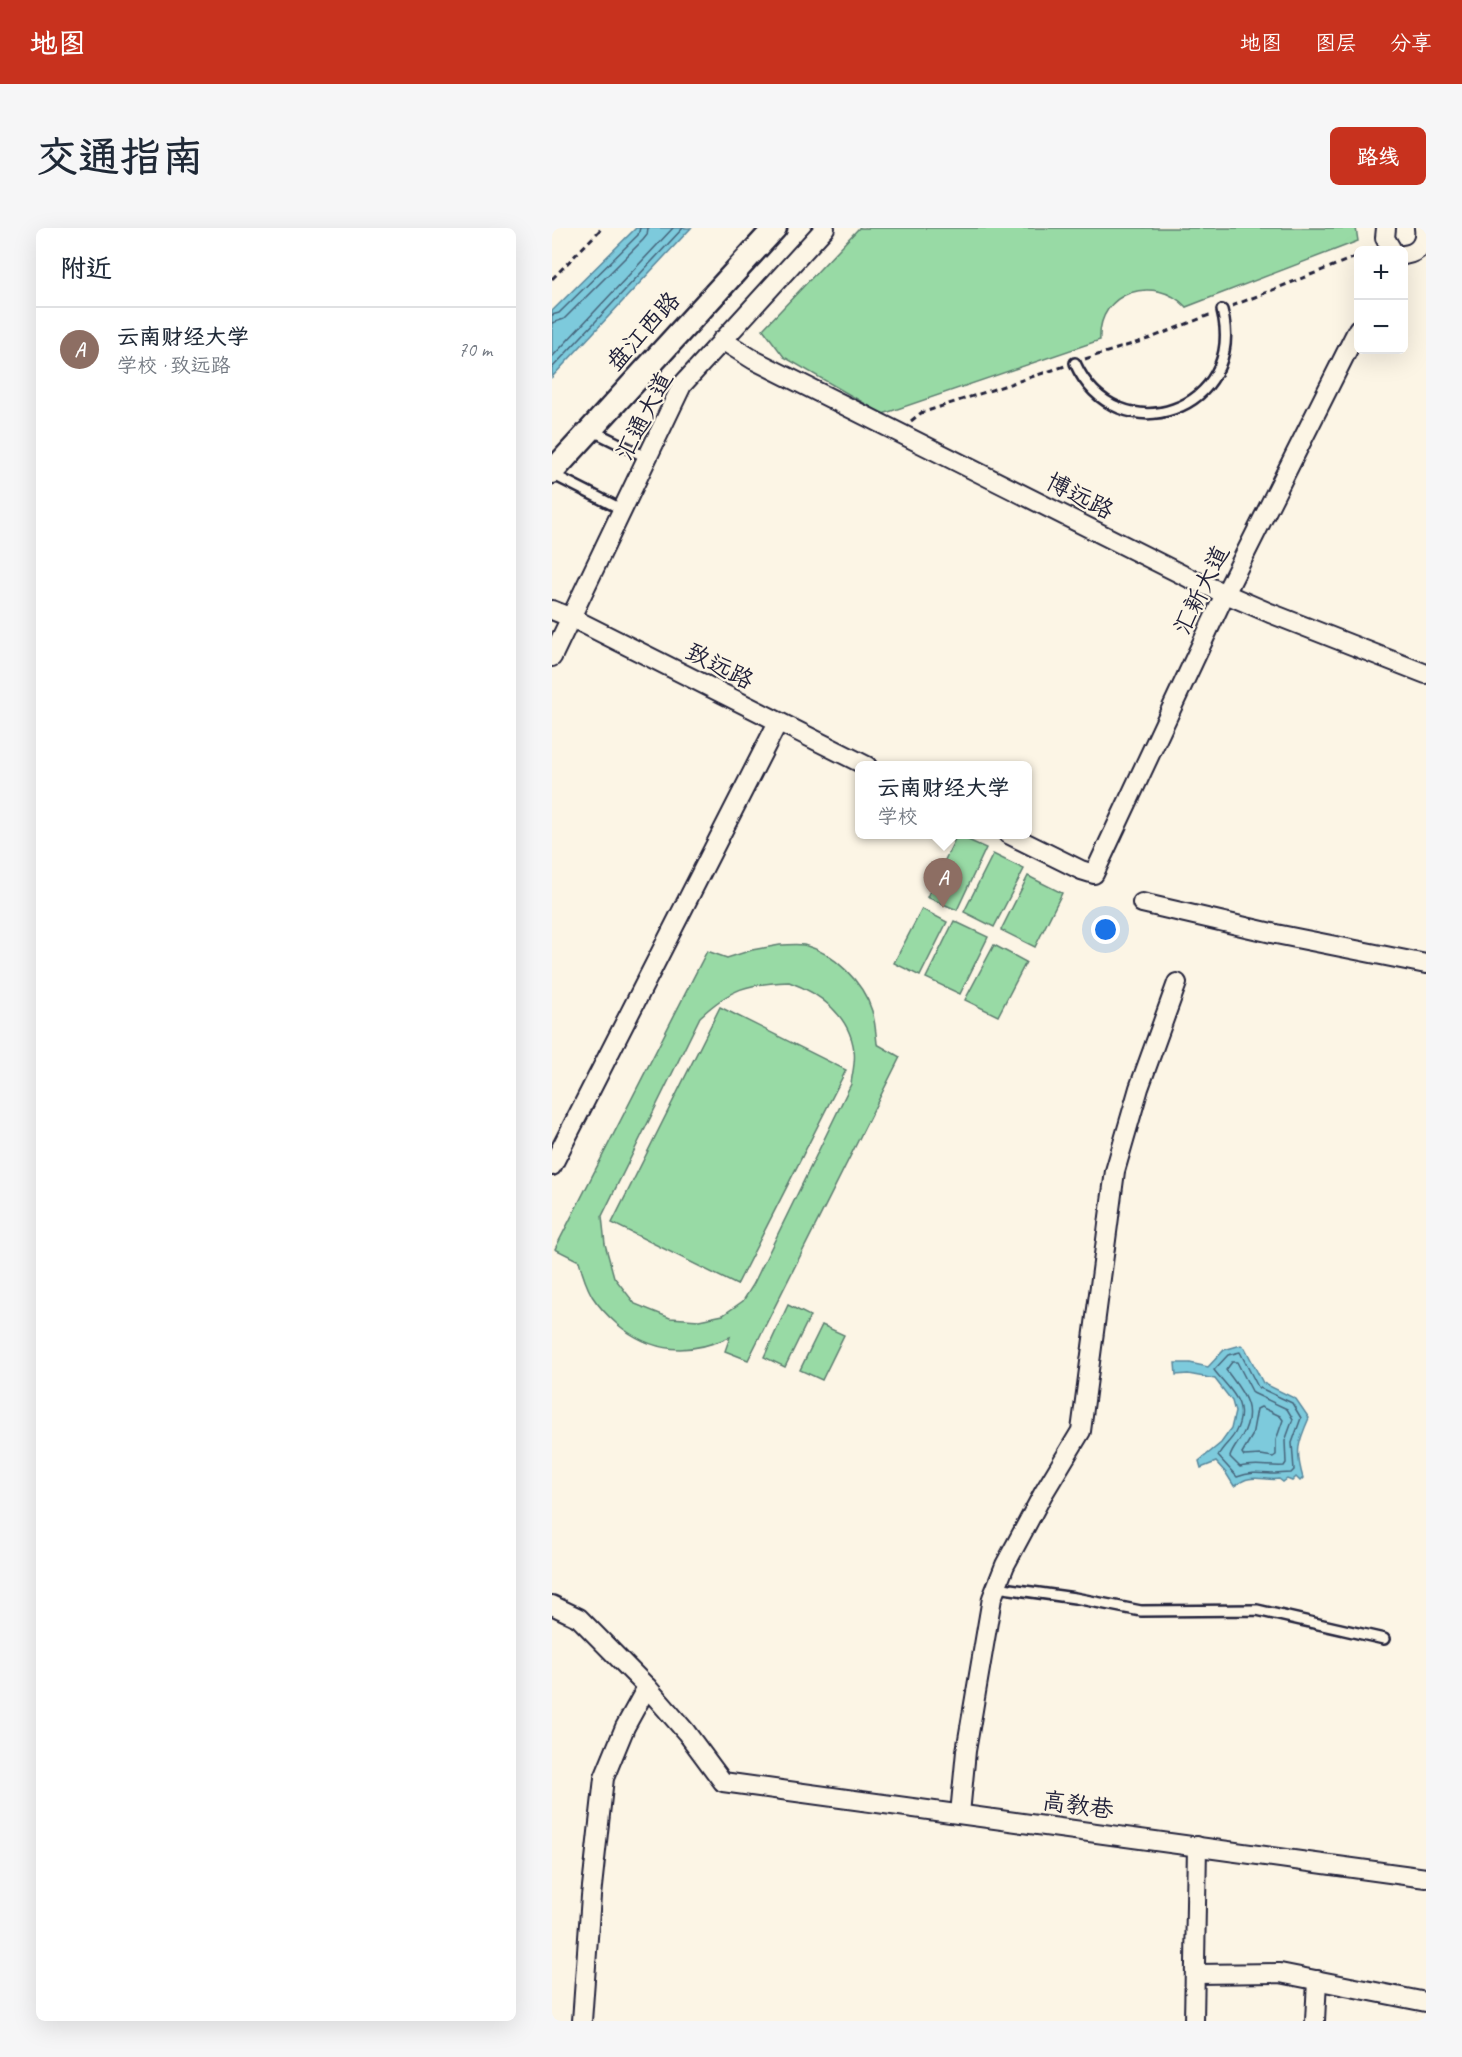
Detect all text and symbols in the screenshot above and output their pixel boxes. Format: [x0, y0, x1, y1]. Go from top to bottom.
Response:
text: 地图 [30, 26, 86, 61]
text: 地图 [1240, 30, 1282, 56]
text: 图层 [1315, 30, 1357, 56]
text: 分享 [1390, 30, 1432, 56]
button: 路线 [1330, 127, 1426, 185]
text: 交通指南 [36, 131, 204, 184]
map controls [1354, 246, 1408, 354]
button: + [1354, 246, 1408, 300]
text: 附近 [60, 252, 112, 285]
street label: 盘江西路 [600, 285, 686, 377]
button: − [1354, 300, 1408, 354]
text: 云南财经大学 [117, 323, 249, 351]
text: A [74, 337, 85, 362]
text: 70 m [458, 337, 492, 362]
text: 学校 · 致远路 [117, 353, 230, 378]
street label: 汇通大道 [609, 366, 679, 466]
street label: 博远路 [1041, 466, 1119, 526]
street label: 汇新大道 [1166, 540, 1236, 640]
street label: 致远路 [681, 636, 759, 696]
popup [855, 761, 1032, 839]
text: 云南财经大学 [877, 774, 1010, 802]
text: 学校 [877, 804, 917, 829]
pin: A [924, 858, 962, 908]
your location [1091, 915, 1120, 944]
street label: 高教巷 [1040, 1785, 1116, 1825]

